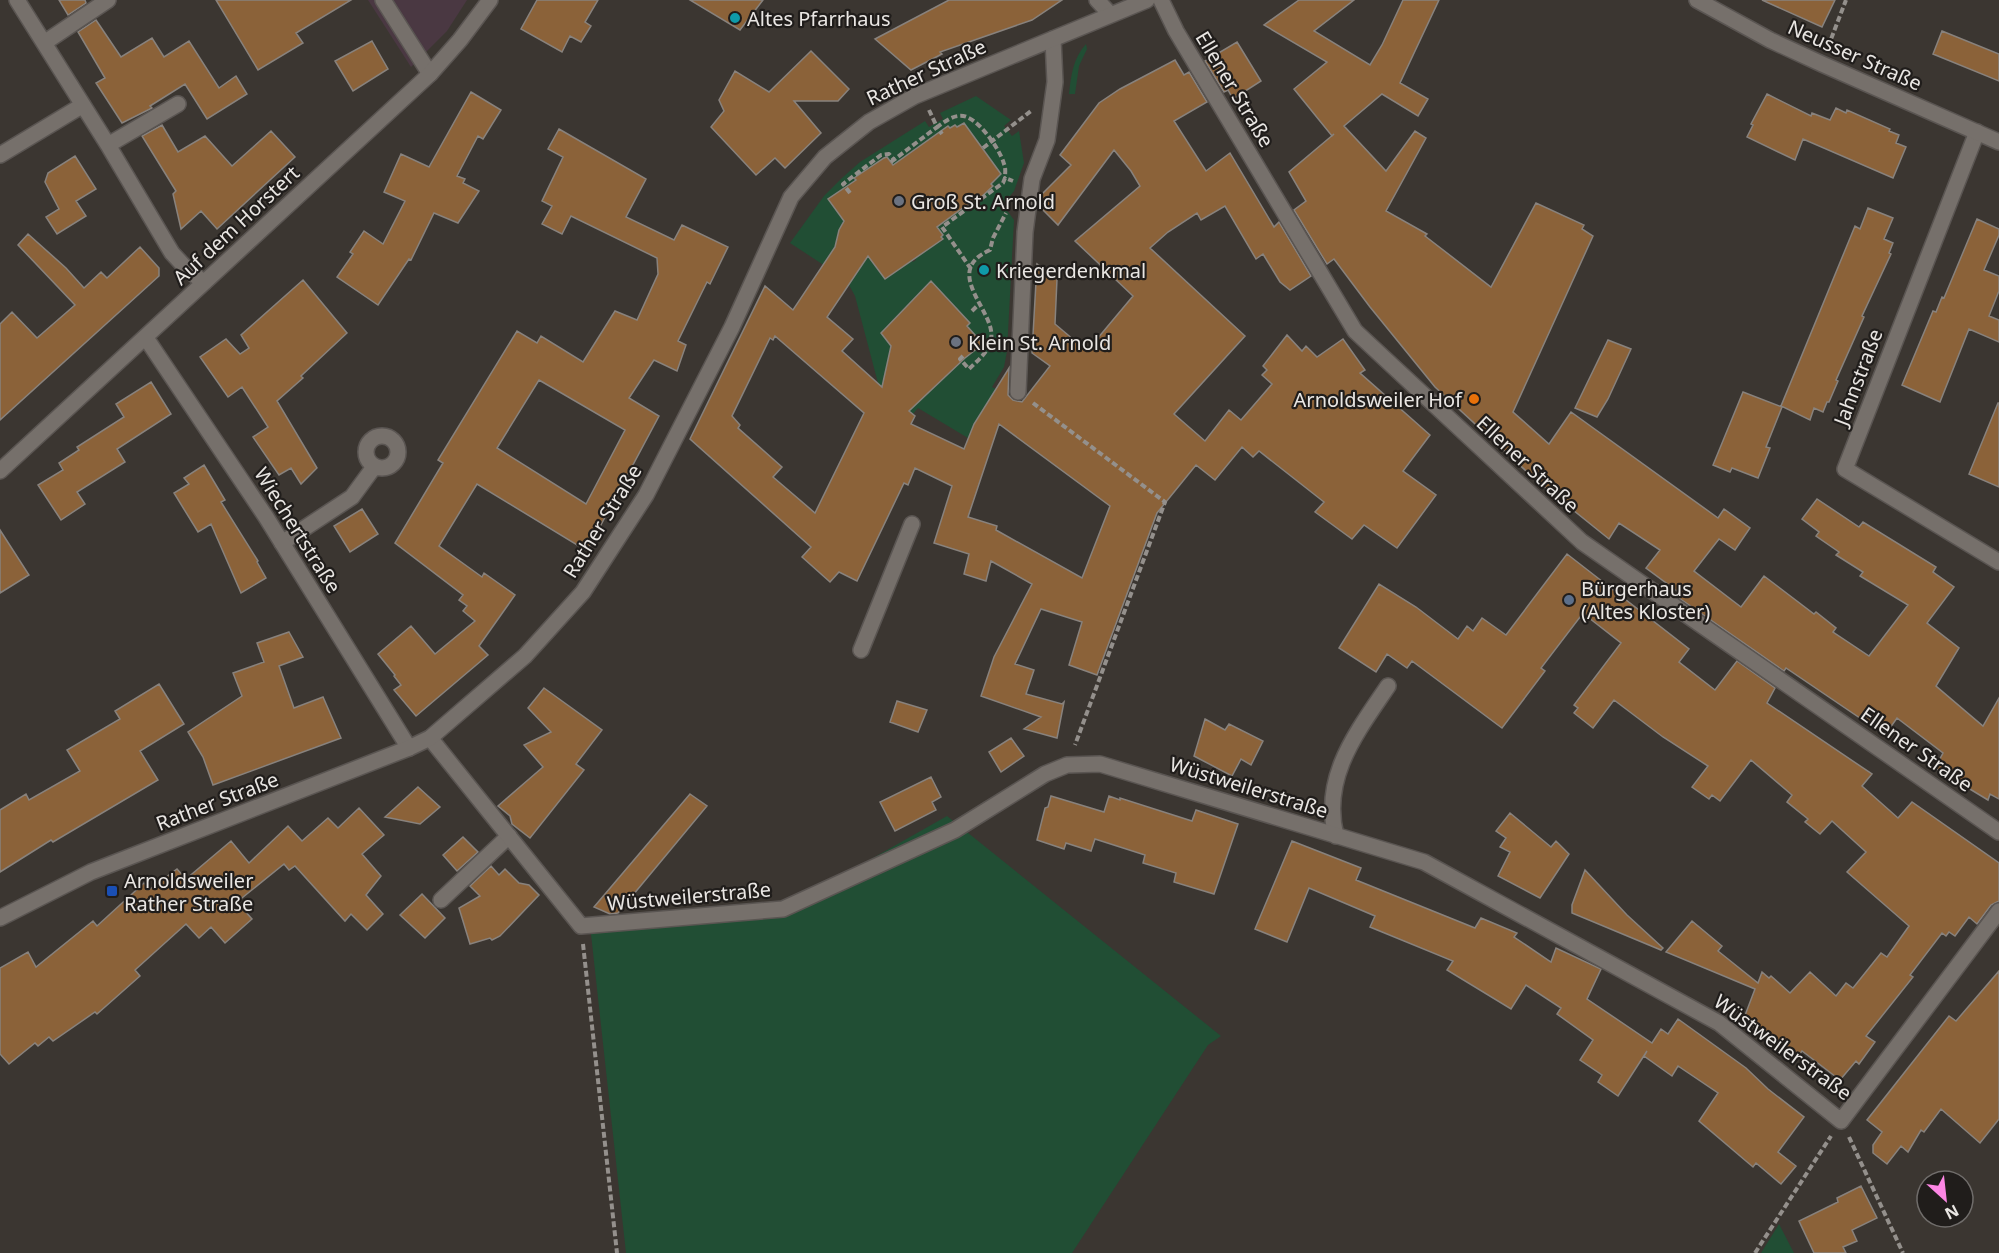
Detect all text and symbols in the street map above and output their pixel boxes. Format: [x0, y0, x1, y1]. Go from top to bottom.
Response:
place label: Altes Pfarrhaus [747, 5, 890, 32]
marker: Altes Pfarrhaus [728, 11, 742, 25]
street label: Neusser Straße [1784, 13, 1926, 97]
street label: Ellener Straße [1190, 26, 1280, 152]
street label: Rather Straße [862, 32, 990, 112]
street label: Auf dem Horstert [167, 159, 305, 291]
place label: Groß St. Arnold [911, 188, 1055, 215]
marker: Groß St. Arnold [892, 194, 906, 208]
place label: Kriegerdenkmal [996, 257, 1146, 284]
marker: Kriegerdenkmal [977, 263, 991, 277]
street label: Jahnstraße [1827, 325, 1889, 431]
place label: Klein St. Arnold [968, 329, 1111, 356]
marker: Klein St. Arnold [949, 335, 963, 349]
place label: Arnoldsweiler Hof [1294, 386, 1463, 413]
marker: Arnoldsweiler Hof [1467, 392, 1481, 406]
street label: Ellener Straße [1471, 409, 1585, 519]
street label: Rather Straße [556, 459, 648, 583]
street label: Wiechertstraße [249, 462, 347, 598]
place label: Bürgerhaus (Altes Kloster) [1581, 575, 1710, 625]
marker: Bürgerhaus (Altes Kloster) [1562, 593, 1576, 607]
street label: Ellener Straße [1856, 700, 1978, 798]
street label: Wüstweilerstraße [1167, 750, 1331, 824]
street label: Rather Straße [152, 765, 282, 837]
place label: Arnoldsweiler Rather Straße [124, 867, 253, 917]
street label: Wüstweilerstraße [606, 875, 772, 917]
marker: Arnoldsweiler Rather Straße [105, 884, 119, 898]
street label: Wüstweilerstraße [1709, 988, 1857, 1106]
north arrow [1915, 1169, 1975, 1229]
text: N [1941, 1200, 1963, 1225]

